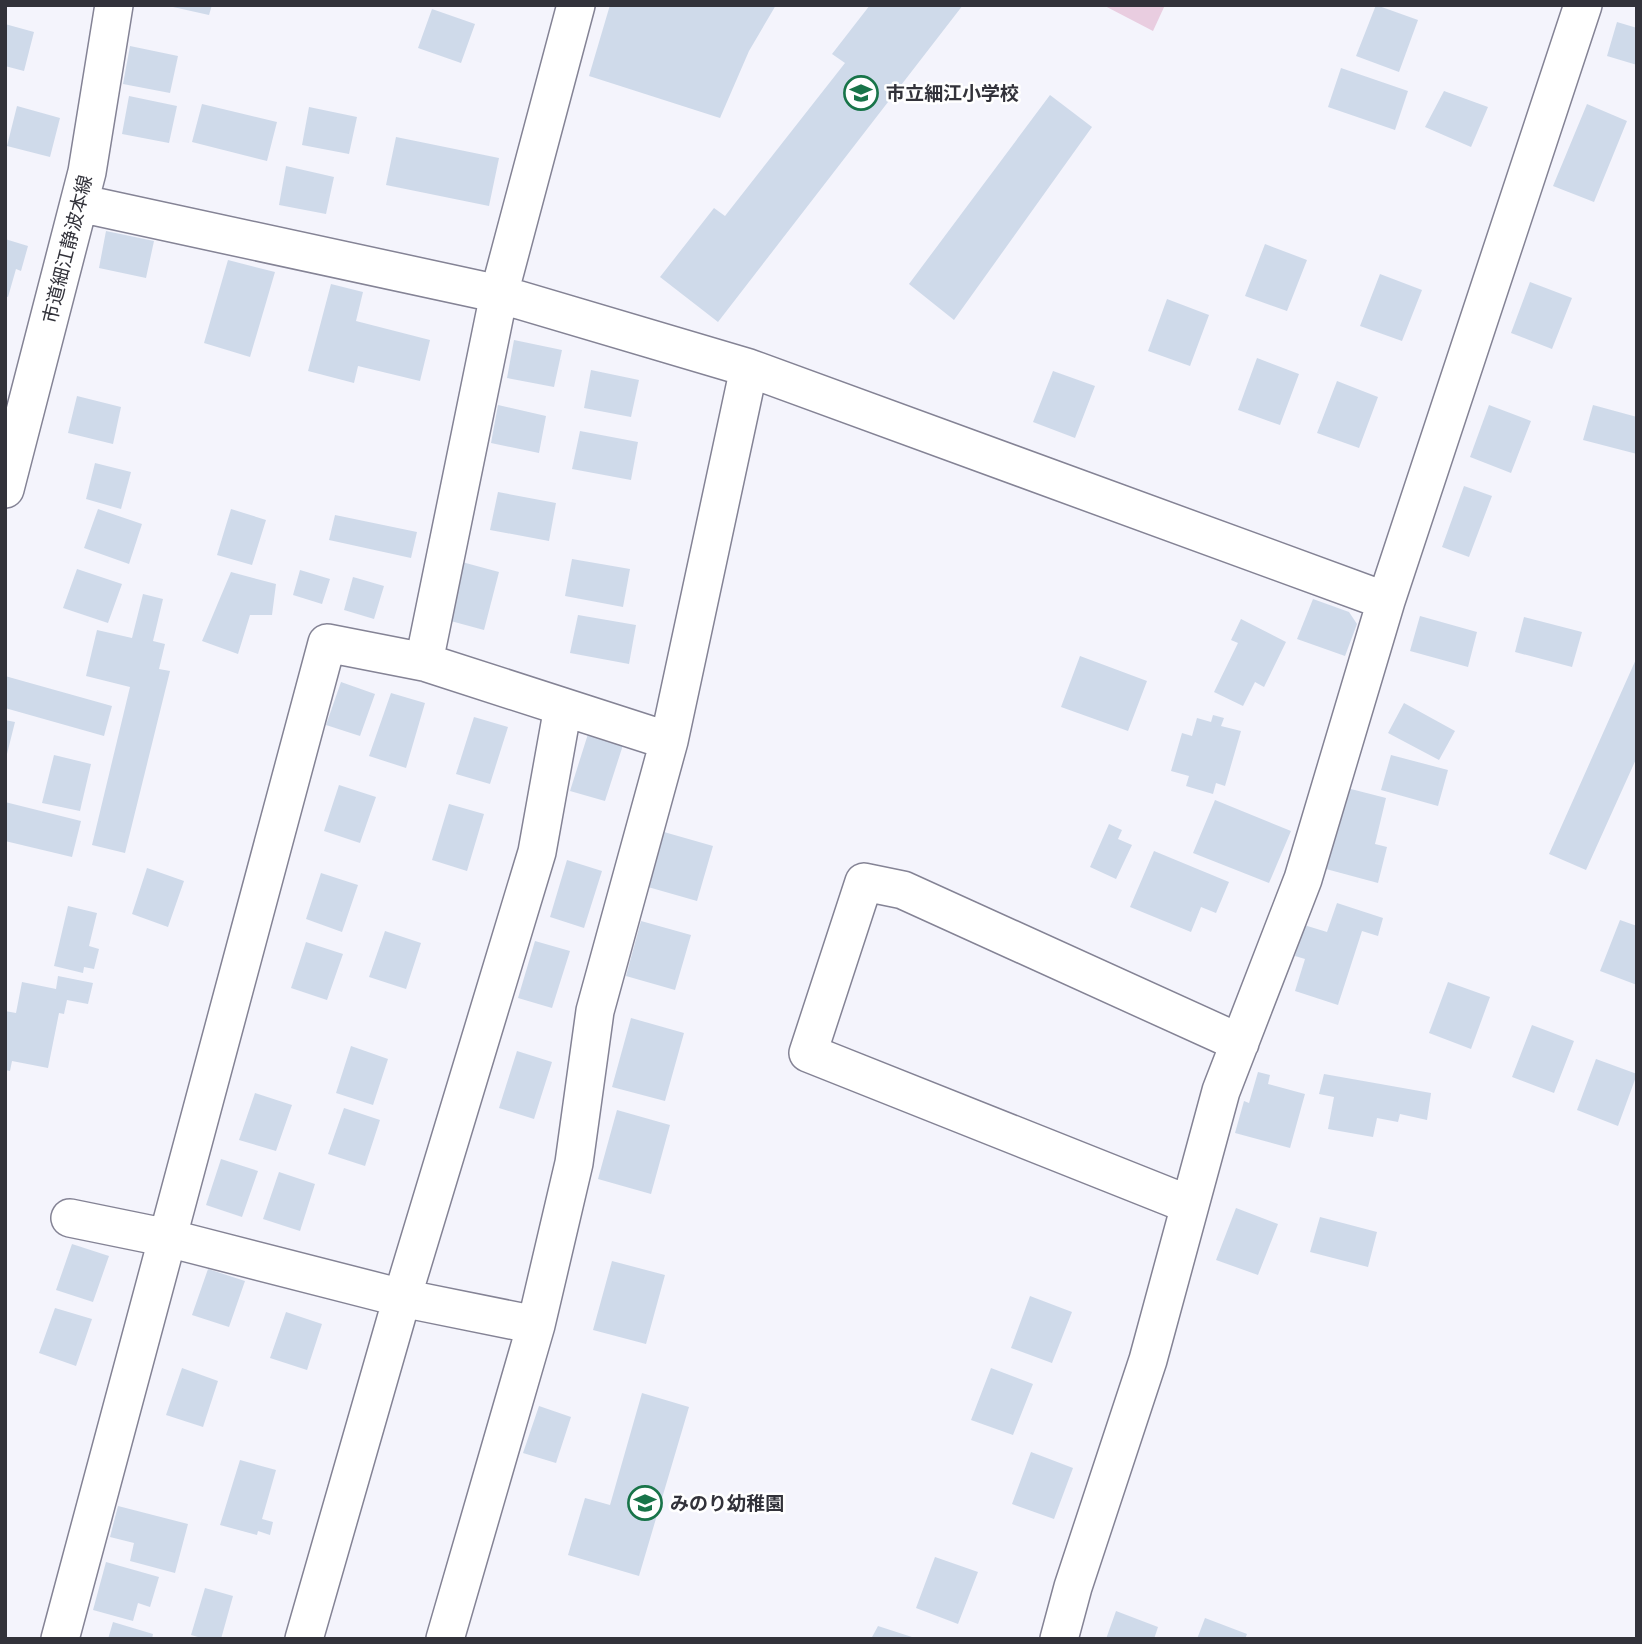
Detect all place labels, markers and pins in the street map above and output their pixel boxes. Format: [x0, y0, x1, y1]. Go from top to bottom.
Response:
school or university icon: 市立細江小学校 [842, 74, 880, 112]
place label: 市立細江小学校 [886, 82, 1019, 104]
school or university icon: みのり幼稚園 [626, 1484, 664, 1522]
place label: みのり幼稚園 [670, 1492, 784, 1514]

